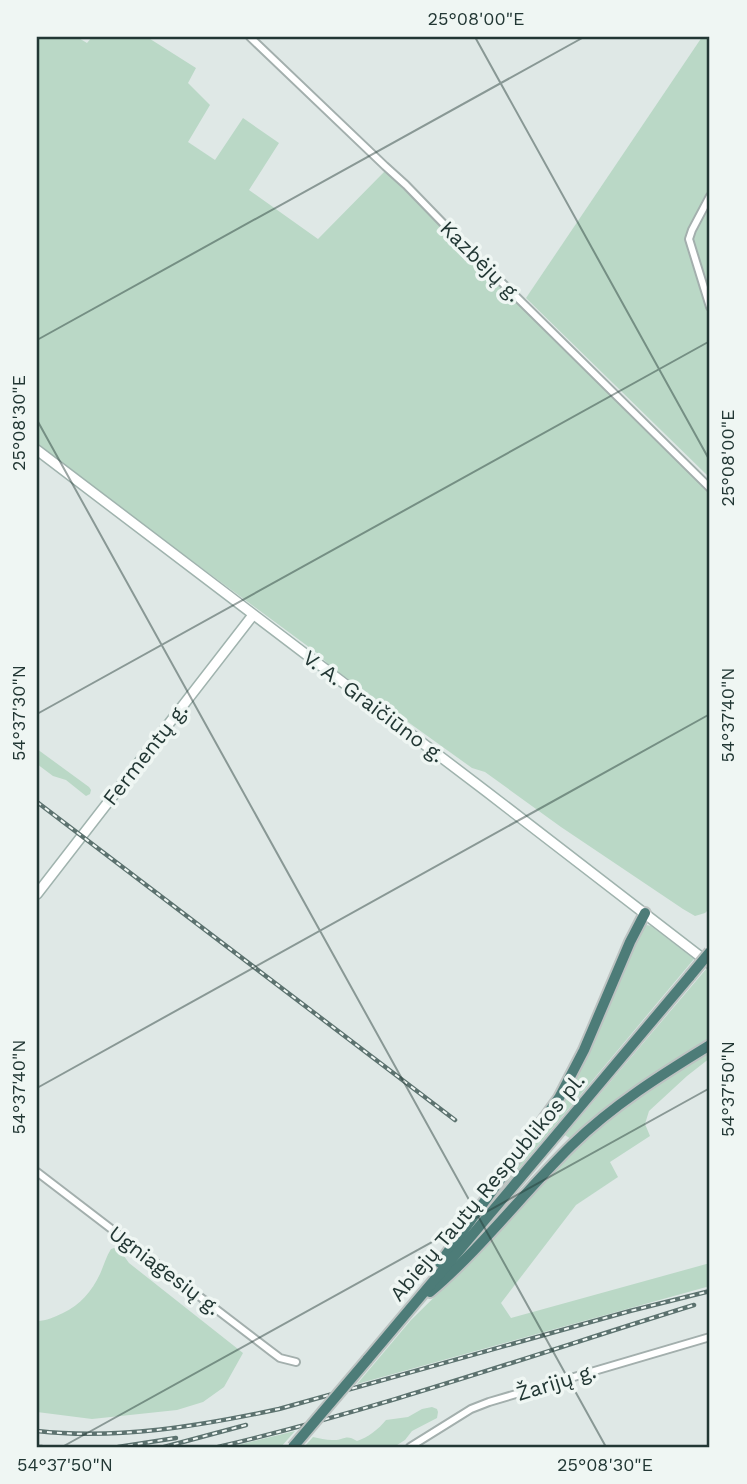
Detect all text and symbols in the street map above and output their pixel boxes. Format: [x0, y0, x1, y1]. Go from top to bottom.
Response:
text: 25°08'00"E [428, 8, 524, 29]
street label: Kazbėjų g. [435, 215, 527, 307]
text: 25°08'30"E [8, 375, 29, 471]
text: 25°08'00"E [717, 410, 738, 506]
street label: V. A. Graičiūno g. [298, 645, 450, 767]
text: 54°37'30"N [8, 665, 29, 761]
text: 54°37'40"N [717, 668, 738, 762]
street label: Fermentų g. [97, 698, 193, 810]
text: 54°37'40"N [8, 1040, 29, 1134]
text: 54°37'50"N [717, 1041, 738, 1137]
street label: Abiejų Tautų Respublikos pl. [384, 1068, 590, 1306]
street label: Ugniagesių g. [104, 1220, 226, 1320]
street label: Žarijų g. [513, 1358, 599, 1406]
text: 54°37'50"N [17, 1454, 113, 1475]
text: 25°08'30"E [557, 1454, 653, 1475]

